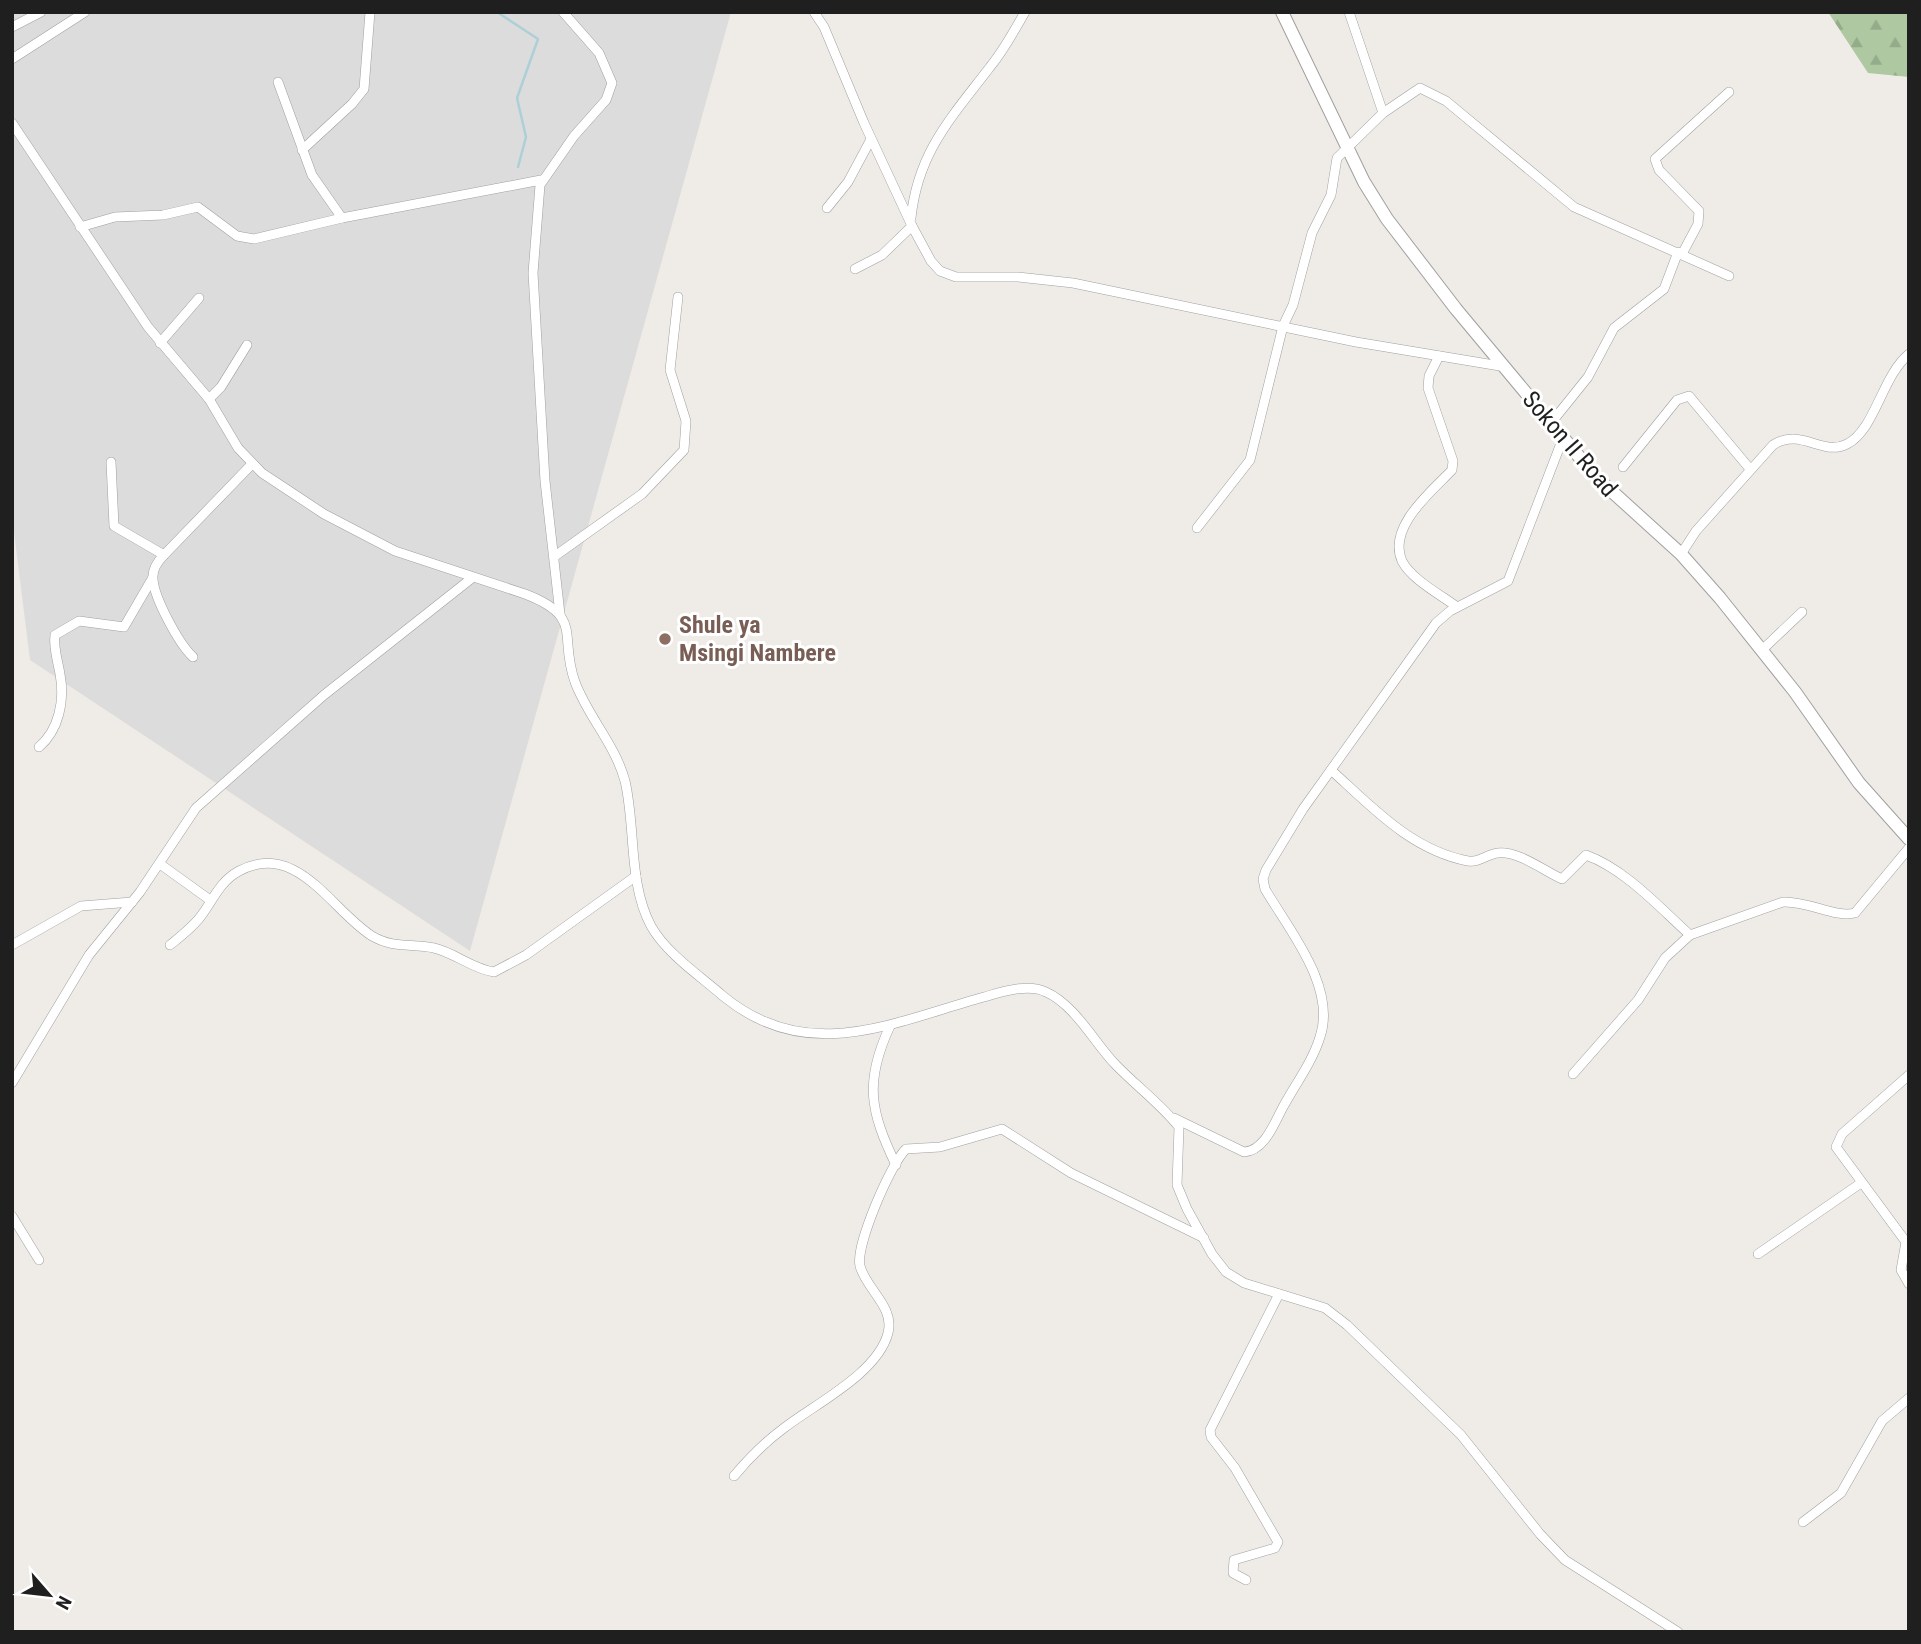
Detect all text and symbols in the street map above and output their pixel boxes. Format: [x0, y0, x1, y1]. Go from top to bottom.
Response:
street label: Sokon II Road [1517, 386, 1623, 502]
place label: Shule ya Msingi Nambere [679, 611, 836, 667]
marker: Shule ya Msingi Nambere [657, 631, 673, 647]
north arrow [14, 1560, 84, 1630]
text: N [51, 1592, 76, 1613]

